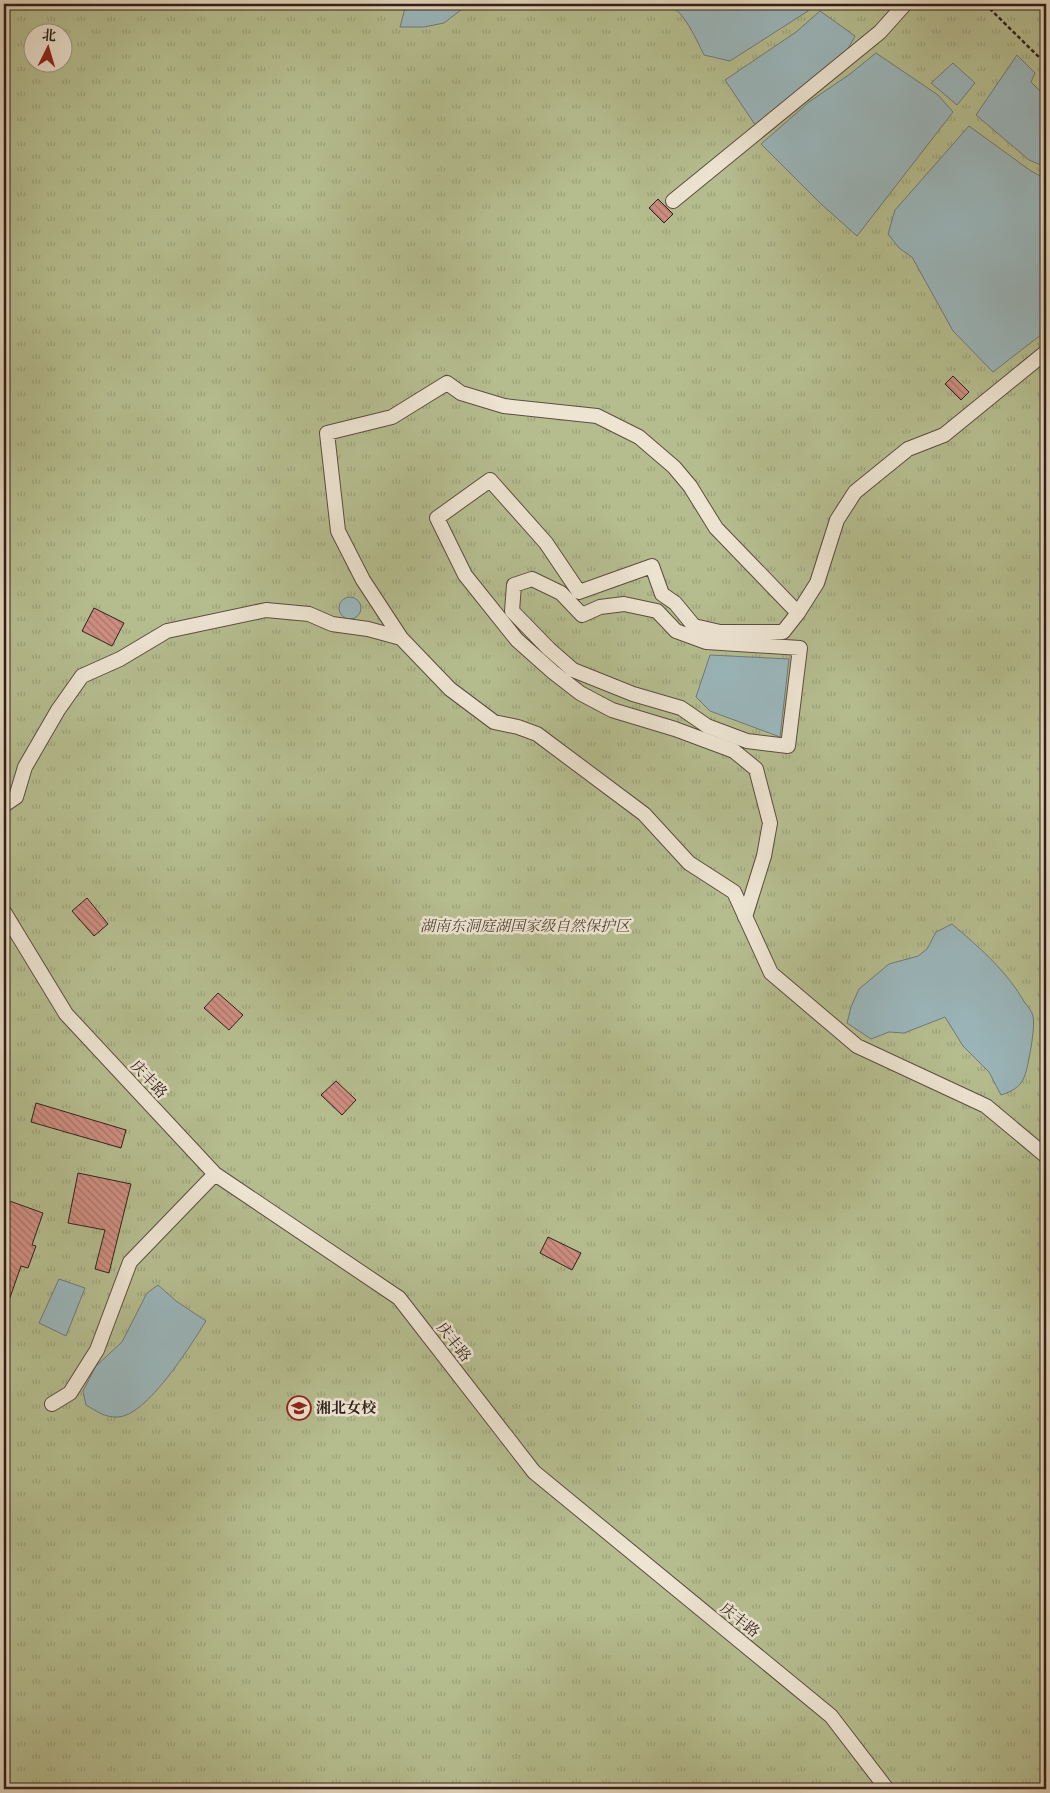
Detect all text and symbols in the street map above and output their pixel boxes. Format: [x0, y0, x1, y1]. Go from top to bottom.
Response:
north arrow [22, 22, 72, 72]
text: 北 [41, 26, 57, 45]
park label: 湖南东洞庭湖国家级自然保护区 [420, 917, 632, 935]
street label: 庆丰路 [127, 1056, 171, 1102]
street label: 庆丰路 [433, 1319, 475, 1365]
school or university icon: 湘北女校 [286, 1395, 312, 1421]
place label: 湘北女校 [316, 1399, 377, 1417]
street label: 庆丰路 [717, 1599, 763, 1641]

